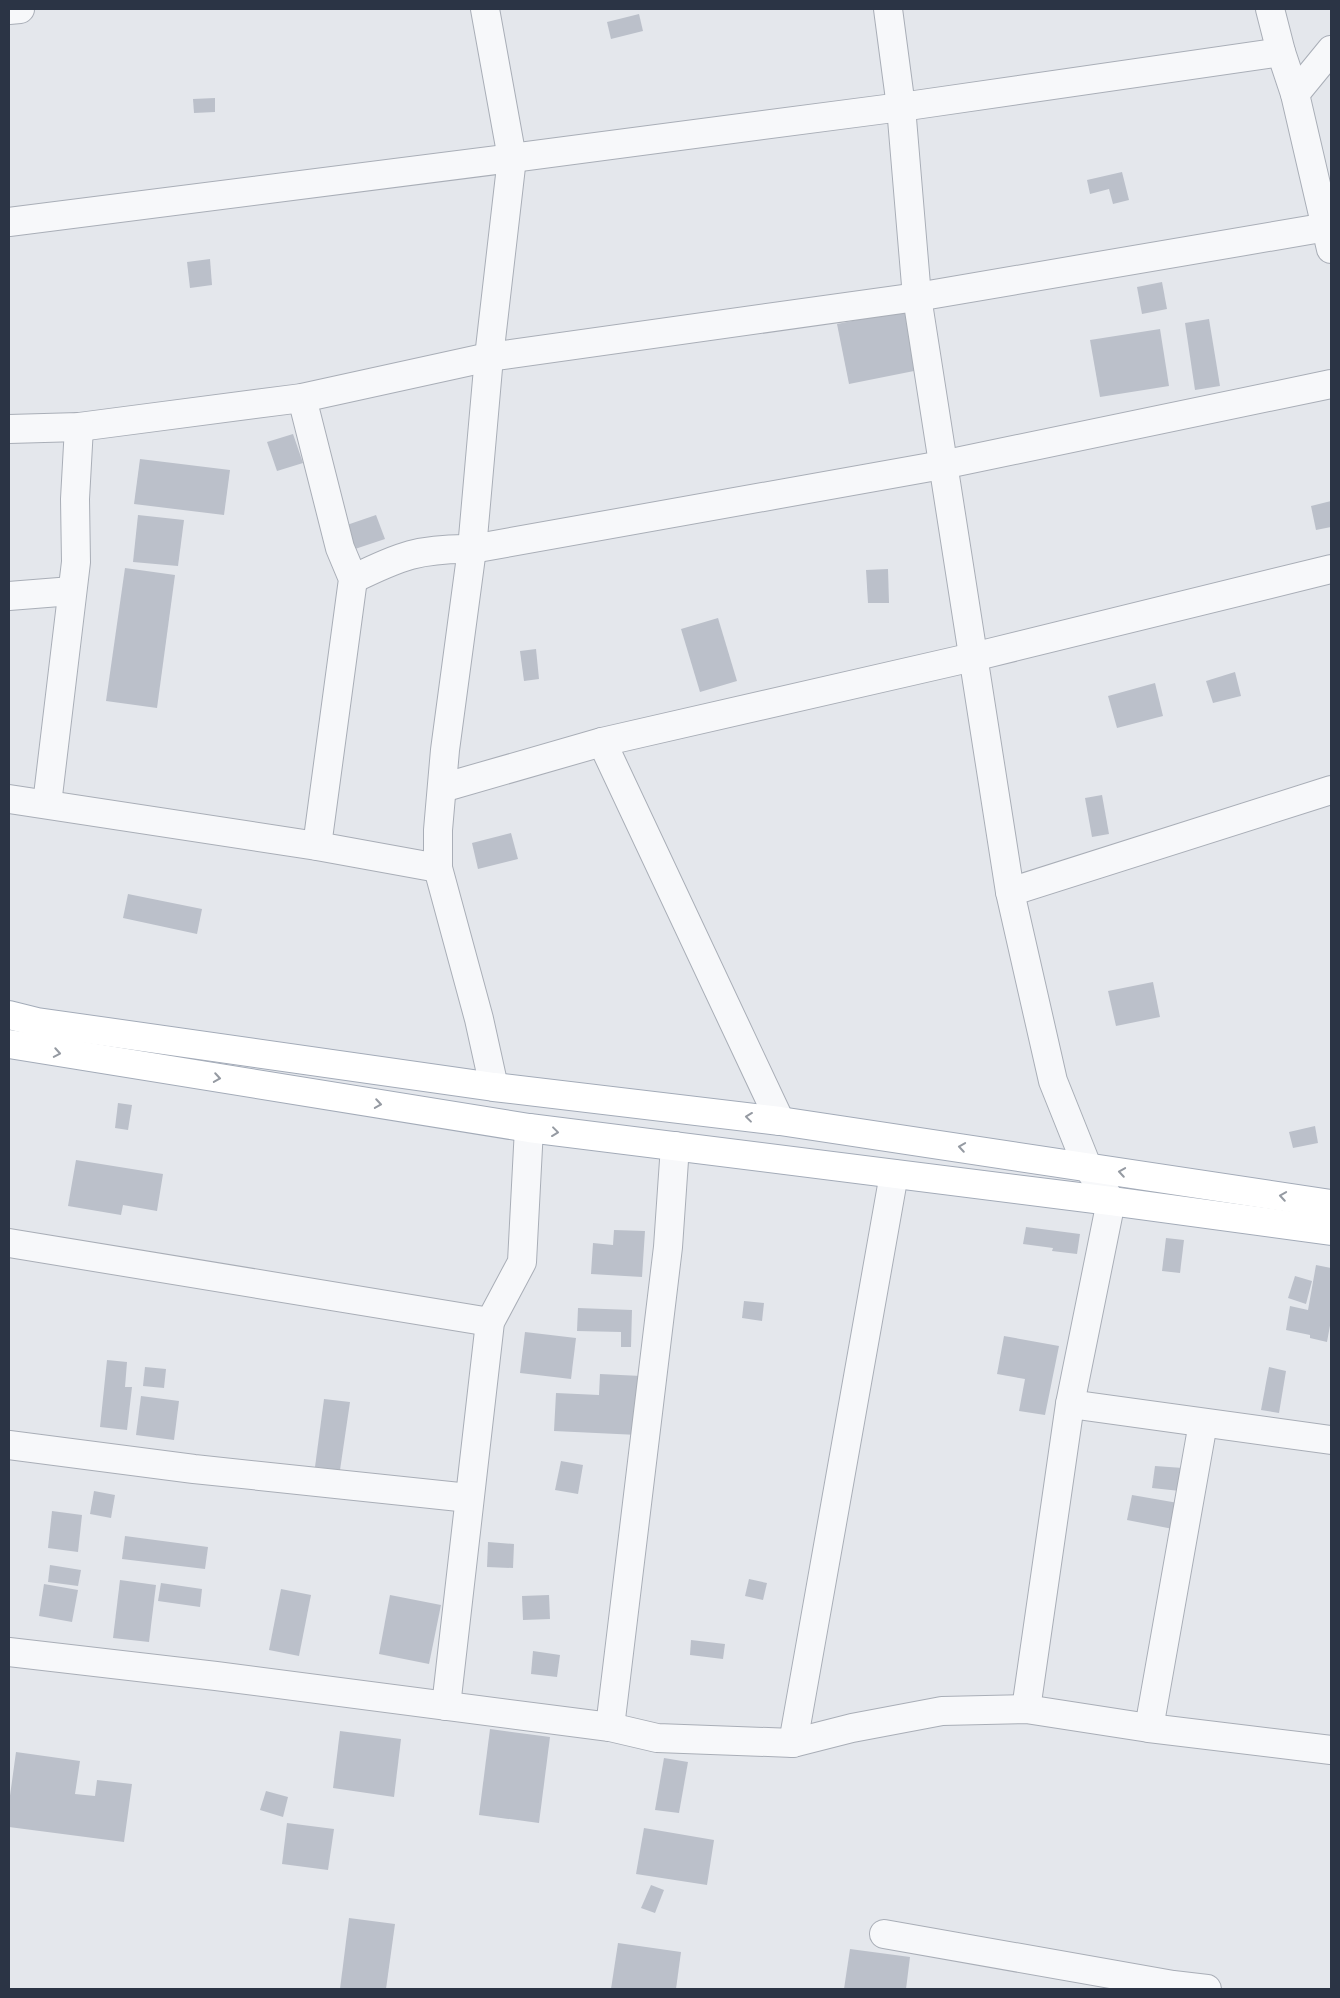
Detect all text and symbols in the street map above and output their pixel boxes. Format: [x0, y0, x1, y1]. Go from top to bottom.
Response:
one-way arrow [52, 1047, 61, 1057]
one-way arrow [213, 1073, 221, 1083]
one-way arrow [374, 1098, 382, 1109]
one-way arrow [745, 1112, 753, 1123]
one-way arrow [551, 1126, 560, 1136]
one-way arrow [957, 1143, 966, 1153]
one-way arrow [1118, 1167, 1127, 1177]
one-way arrow [1279, 1192, 1287, 1202]

